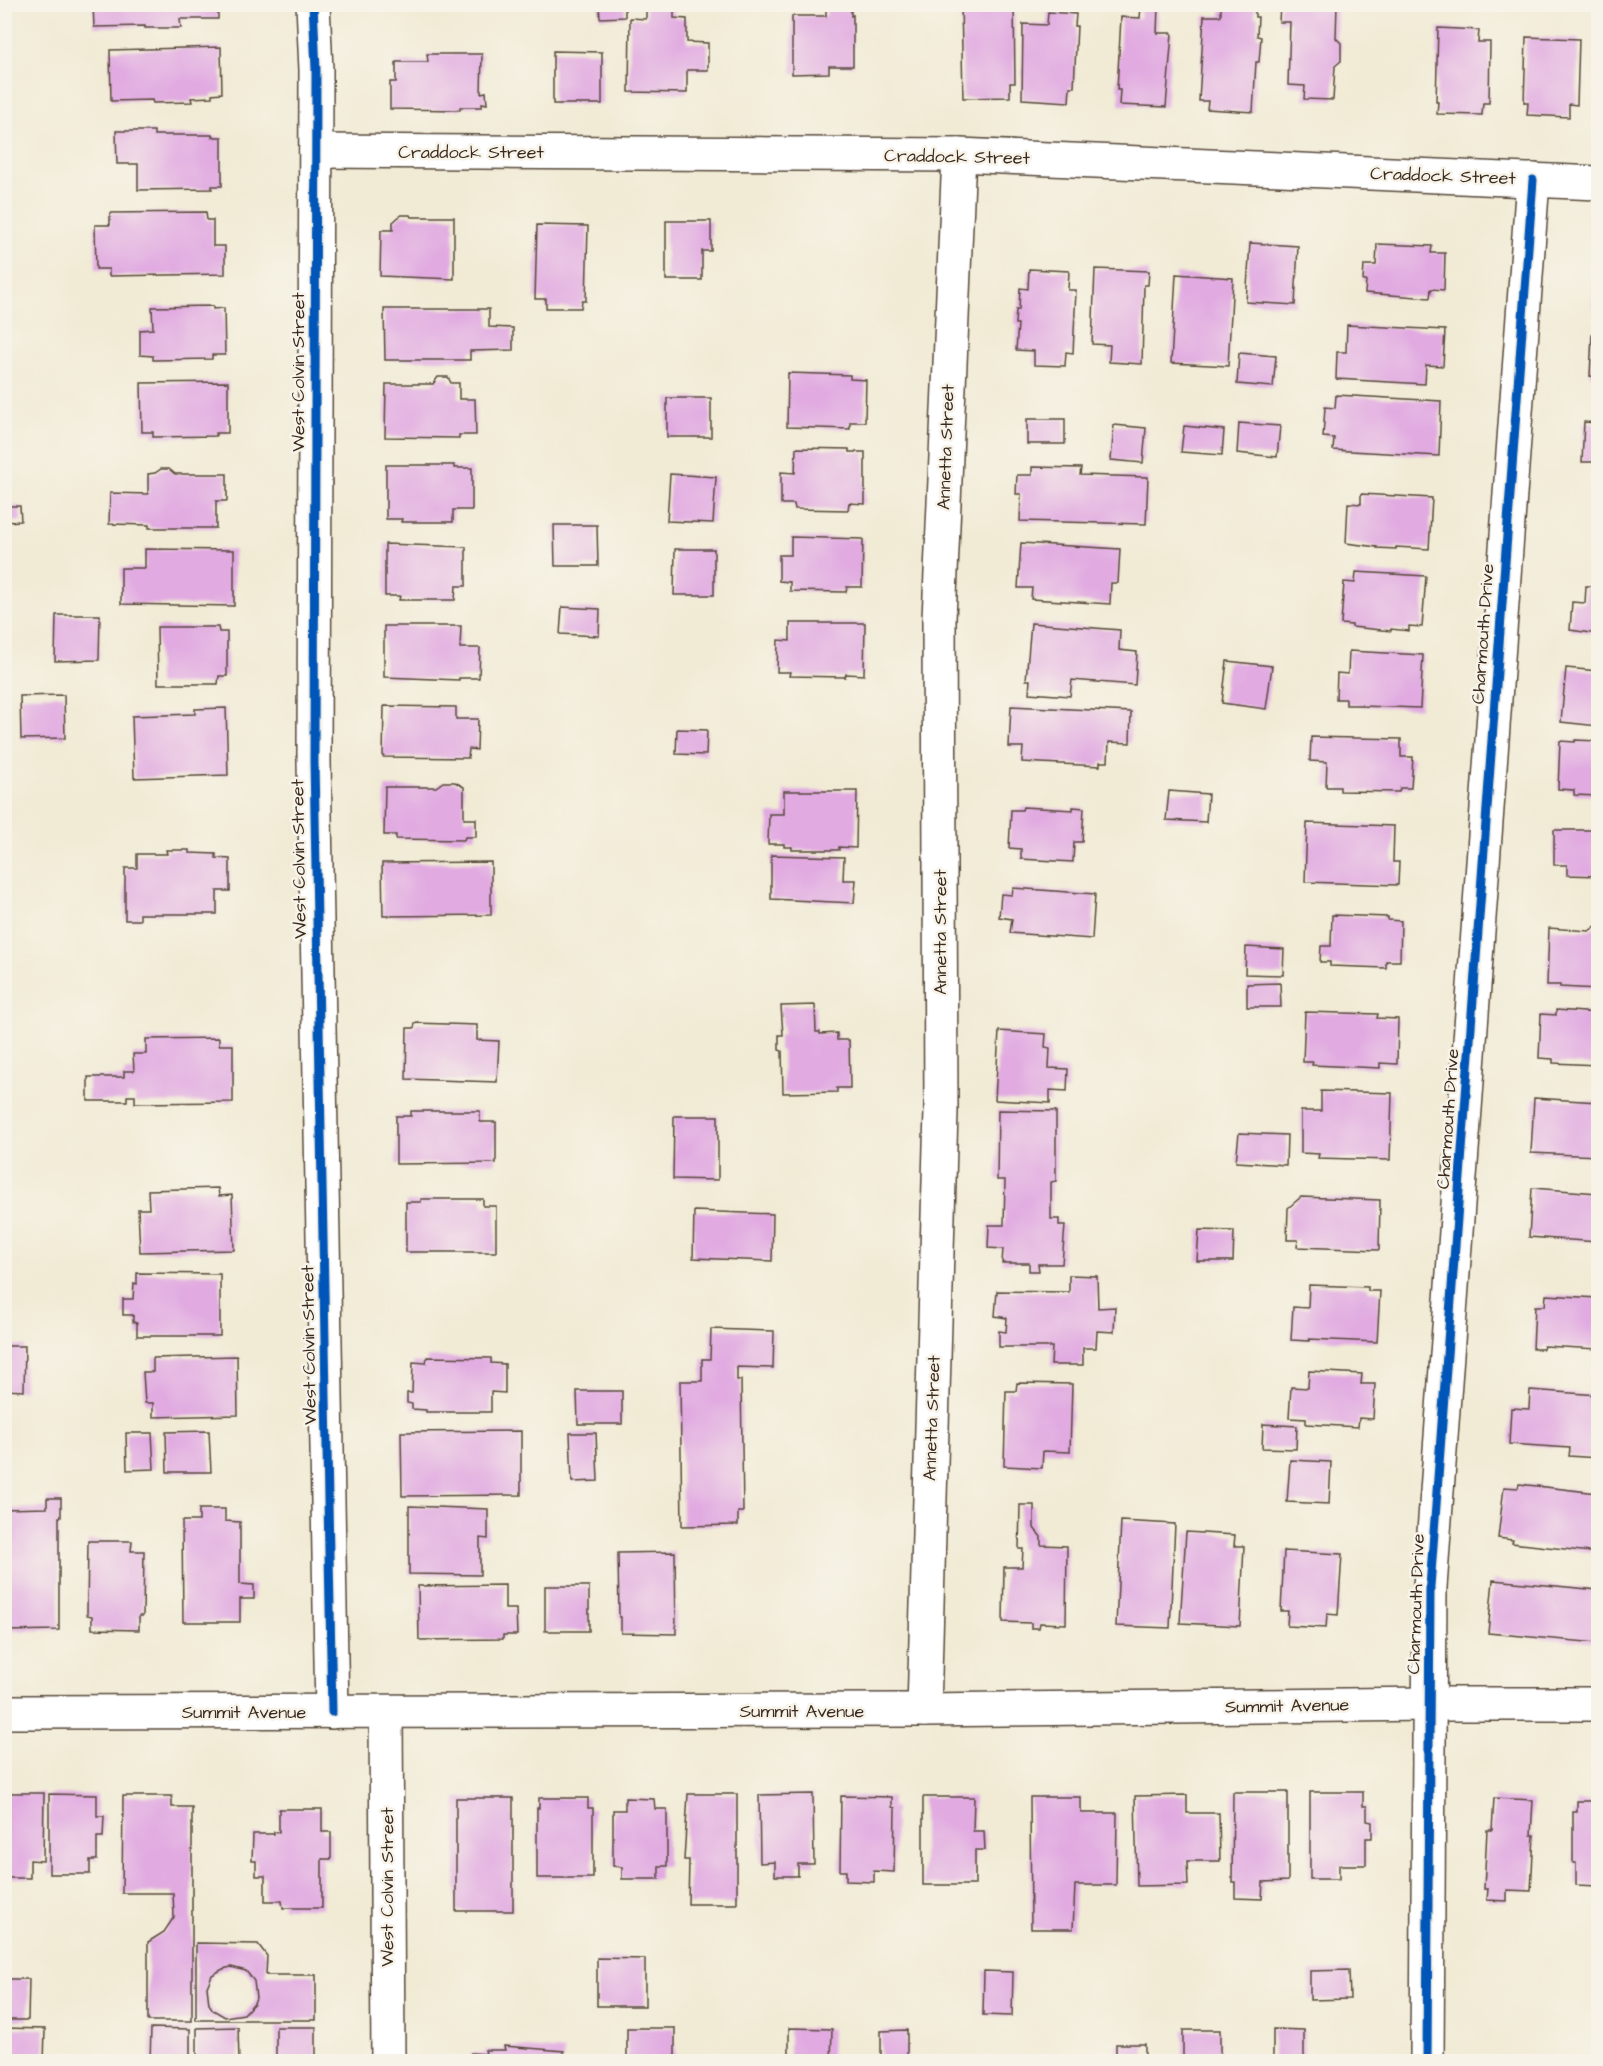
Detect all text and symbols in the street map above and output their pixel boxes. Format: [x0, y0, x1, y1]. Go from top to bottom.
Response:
street label: Craddock Street [398, 140, 545, 165]
street label: Craddock Street [884, 143, 1031, 171]
street label: Craddock Street [1370, 161, 1517, 191]
street label: West Colvin Street [286, 291, 311, 452]
street label: Annetta Street [931, 383, 961, 510]
street label: Charmouth Drive [1466, 563, 1500, 705]
street label: West Colvin Street [285, 778, 313, 939]
street label: Annetta Street [928, 868, 953, 995]
street label: Charmouth Drive [1431, 1048, 1465, 1190]
street label: West Colvin Street [295, 1264, 323, 1425]
street label: Annetta Street [917, 1354, 947, 1481]
street label: Charmouth Drive [1401, 1533, 1431, 1675]
street label: Summit Avenue [1225, 1692, 1350, 1720]
street label: Summit Avenue [740, 1699, 864, 1724]
street label: Summit Avenue [182, 1700, 306, 1725]
street label: West Colvin Street [375, 1806, 400, 1967]

